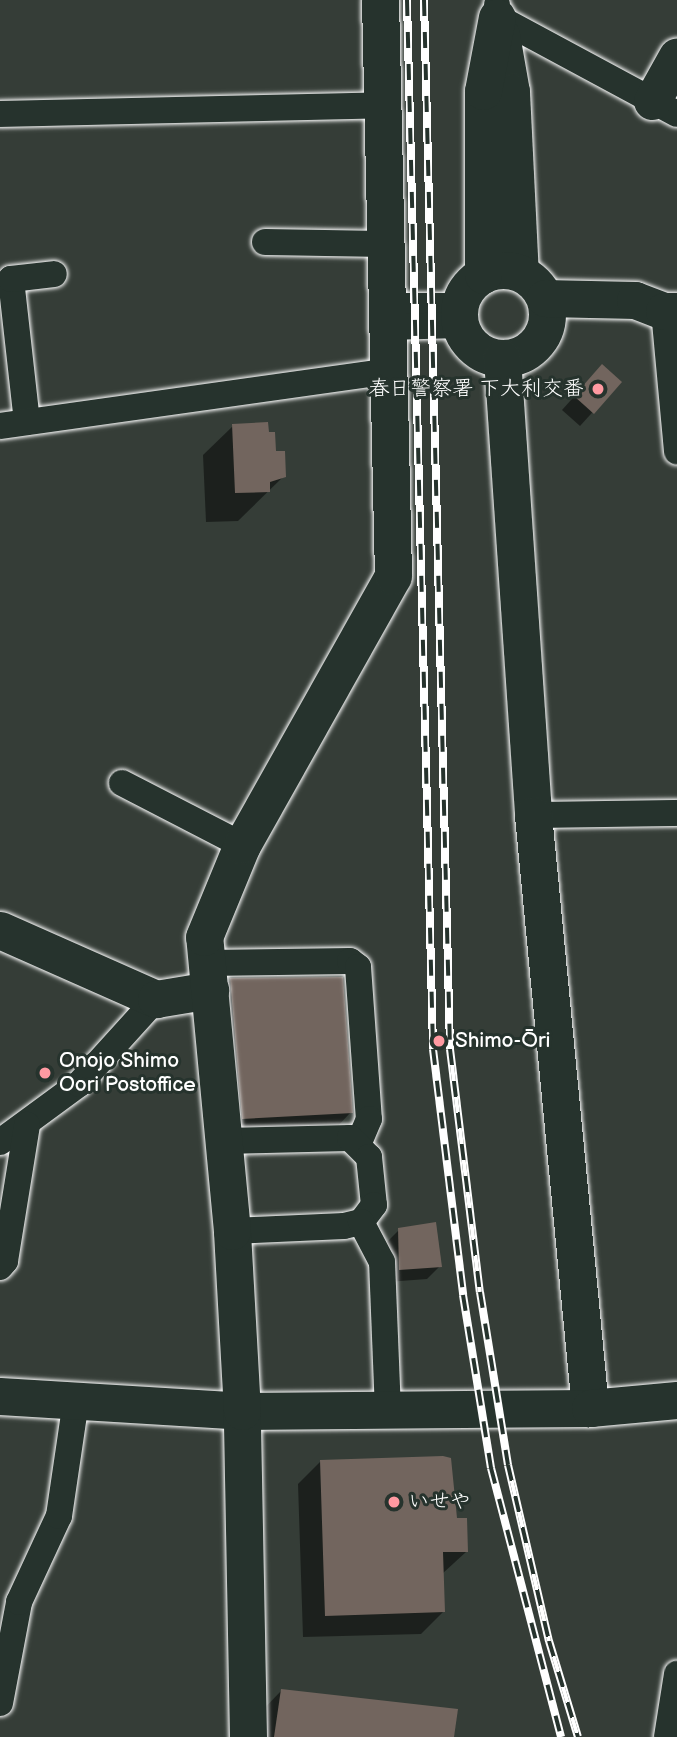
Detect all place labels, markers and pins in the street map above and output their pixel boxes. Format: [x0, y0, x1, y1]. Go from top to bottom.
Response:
place label: 春日警察署 下大利交番 [368, 376, 584, 402]
marker: 春日警察署 下大利交番 [590, 381, 606, 397]
place label: Shimo-Ōri [455, 1028, 550, 1054]
marker: Shimo-Ōri [429, 1031, 449, 1051]
place label: Onojo Shimo Oori Postoffice [59, 1048, 196, 1098]
marker: Onojo Shimo Oori Postoffice [37, 1065, 53, 1081]
place label: いせや [408, 1489, 471, 1515]
marker: いせや [386, 1494, 402, 1510]

